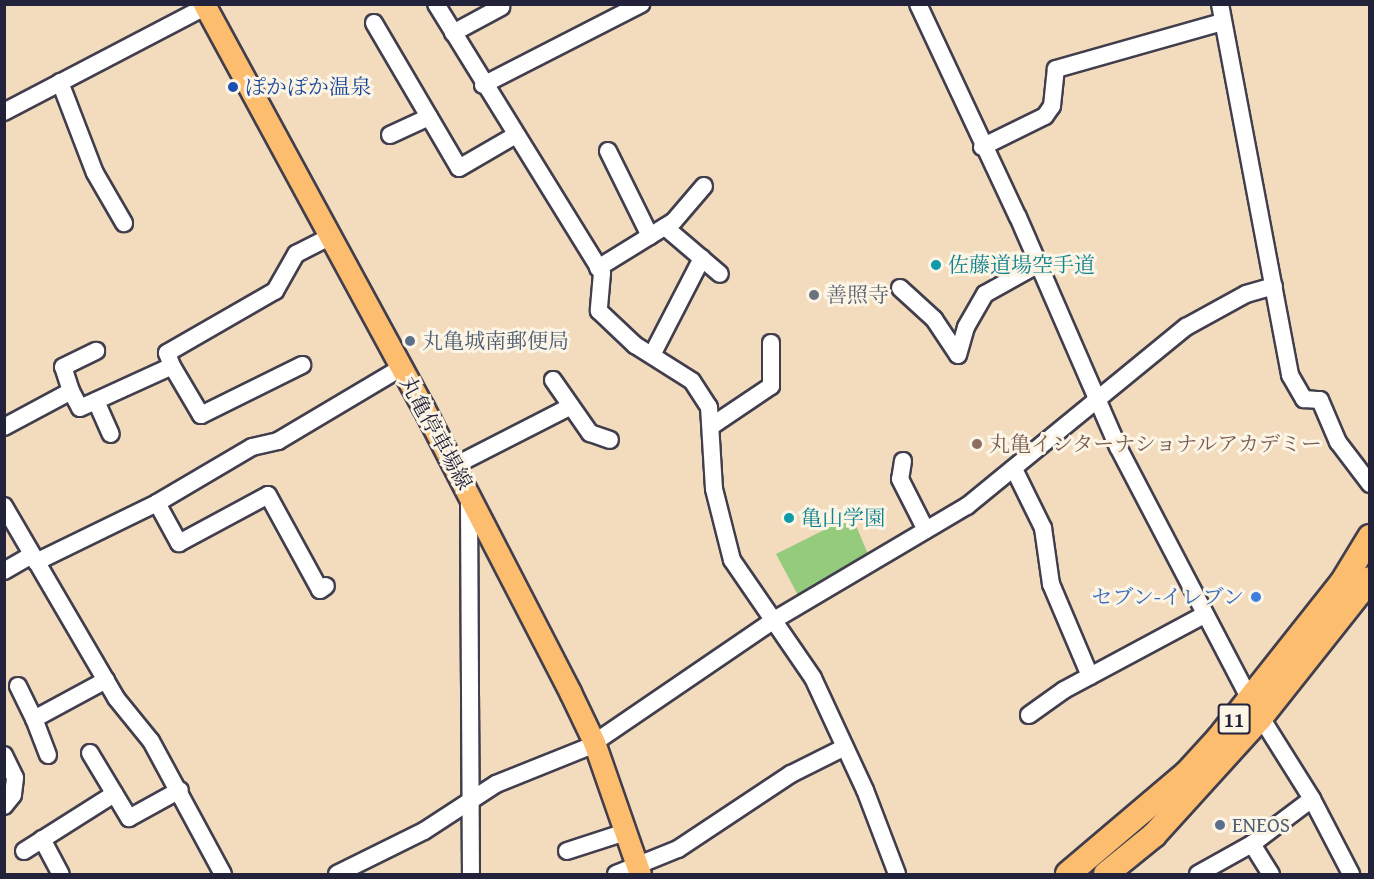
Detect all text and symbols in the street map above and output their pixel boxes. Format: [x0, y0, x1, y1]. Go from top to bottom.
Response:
place label: ぽかぽか温泉 [245, 74, 371, 100]
marker: ぽかぽか温泉 [226, 80, 240, 94]
place label: 佐藤道場空手道 [948, 252, 1095, 278]
marker: 佐藤道場空手道 [929, 258, 943, 272]
place label: 善照寺 [826, 282, 889, 308]
marker: 善照寺 [807, 288, 821, 302]
place label: 丸亀城南郵便局 [422, 328, 569, 354]
marker: 丸亀城南郵便局 [403, 334, 417, 348]
street label: 丸亀停車場線 [394, 372, 478, 494]
place label: 丸亀インターナショナルアカデミー [989, 431, 1325, 457]
marker: 丸亀インターナショナルアカデミー [970, 437, 984, 451]
place label: 亀山学園 [801, 505, 885, 531]
marker: 亀山学園 [782, 511, 796, 525]
place label: セブン-イレブン [1090, 584, 1244, 610]
marker: セブン-イレブン [1249, 590, 1263, 604]
road number: 11 [1218, 702, 1250, 736]
place label: ENEOS [1232, 812, 1290, 838]
marker: ENEOS [1213, 818, 1227, 832]

